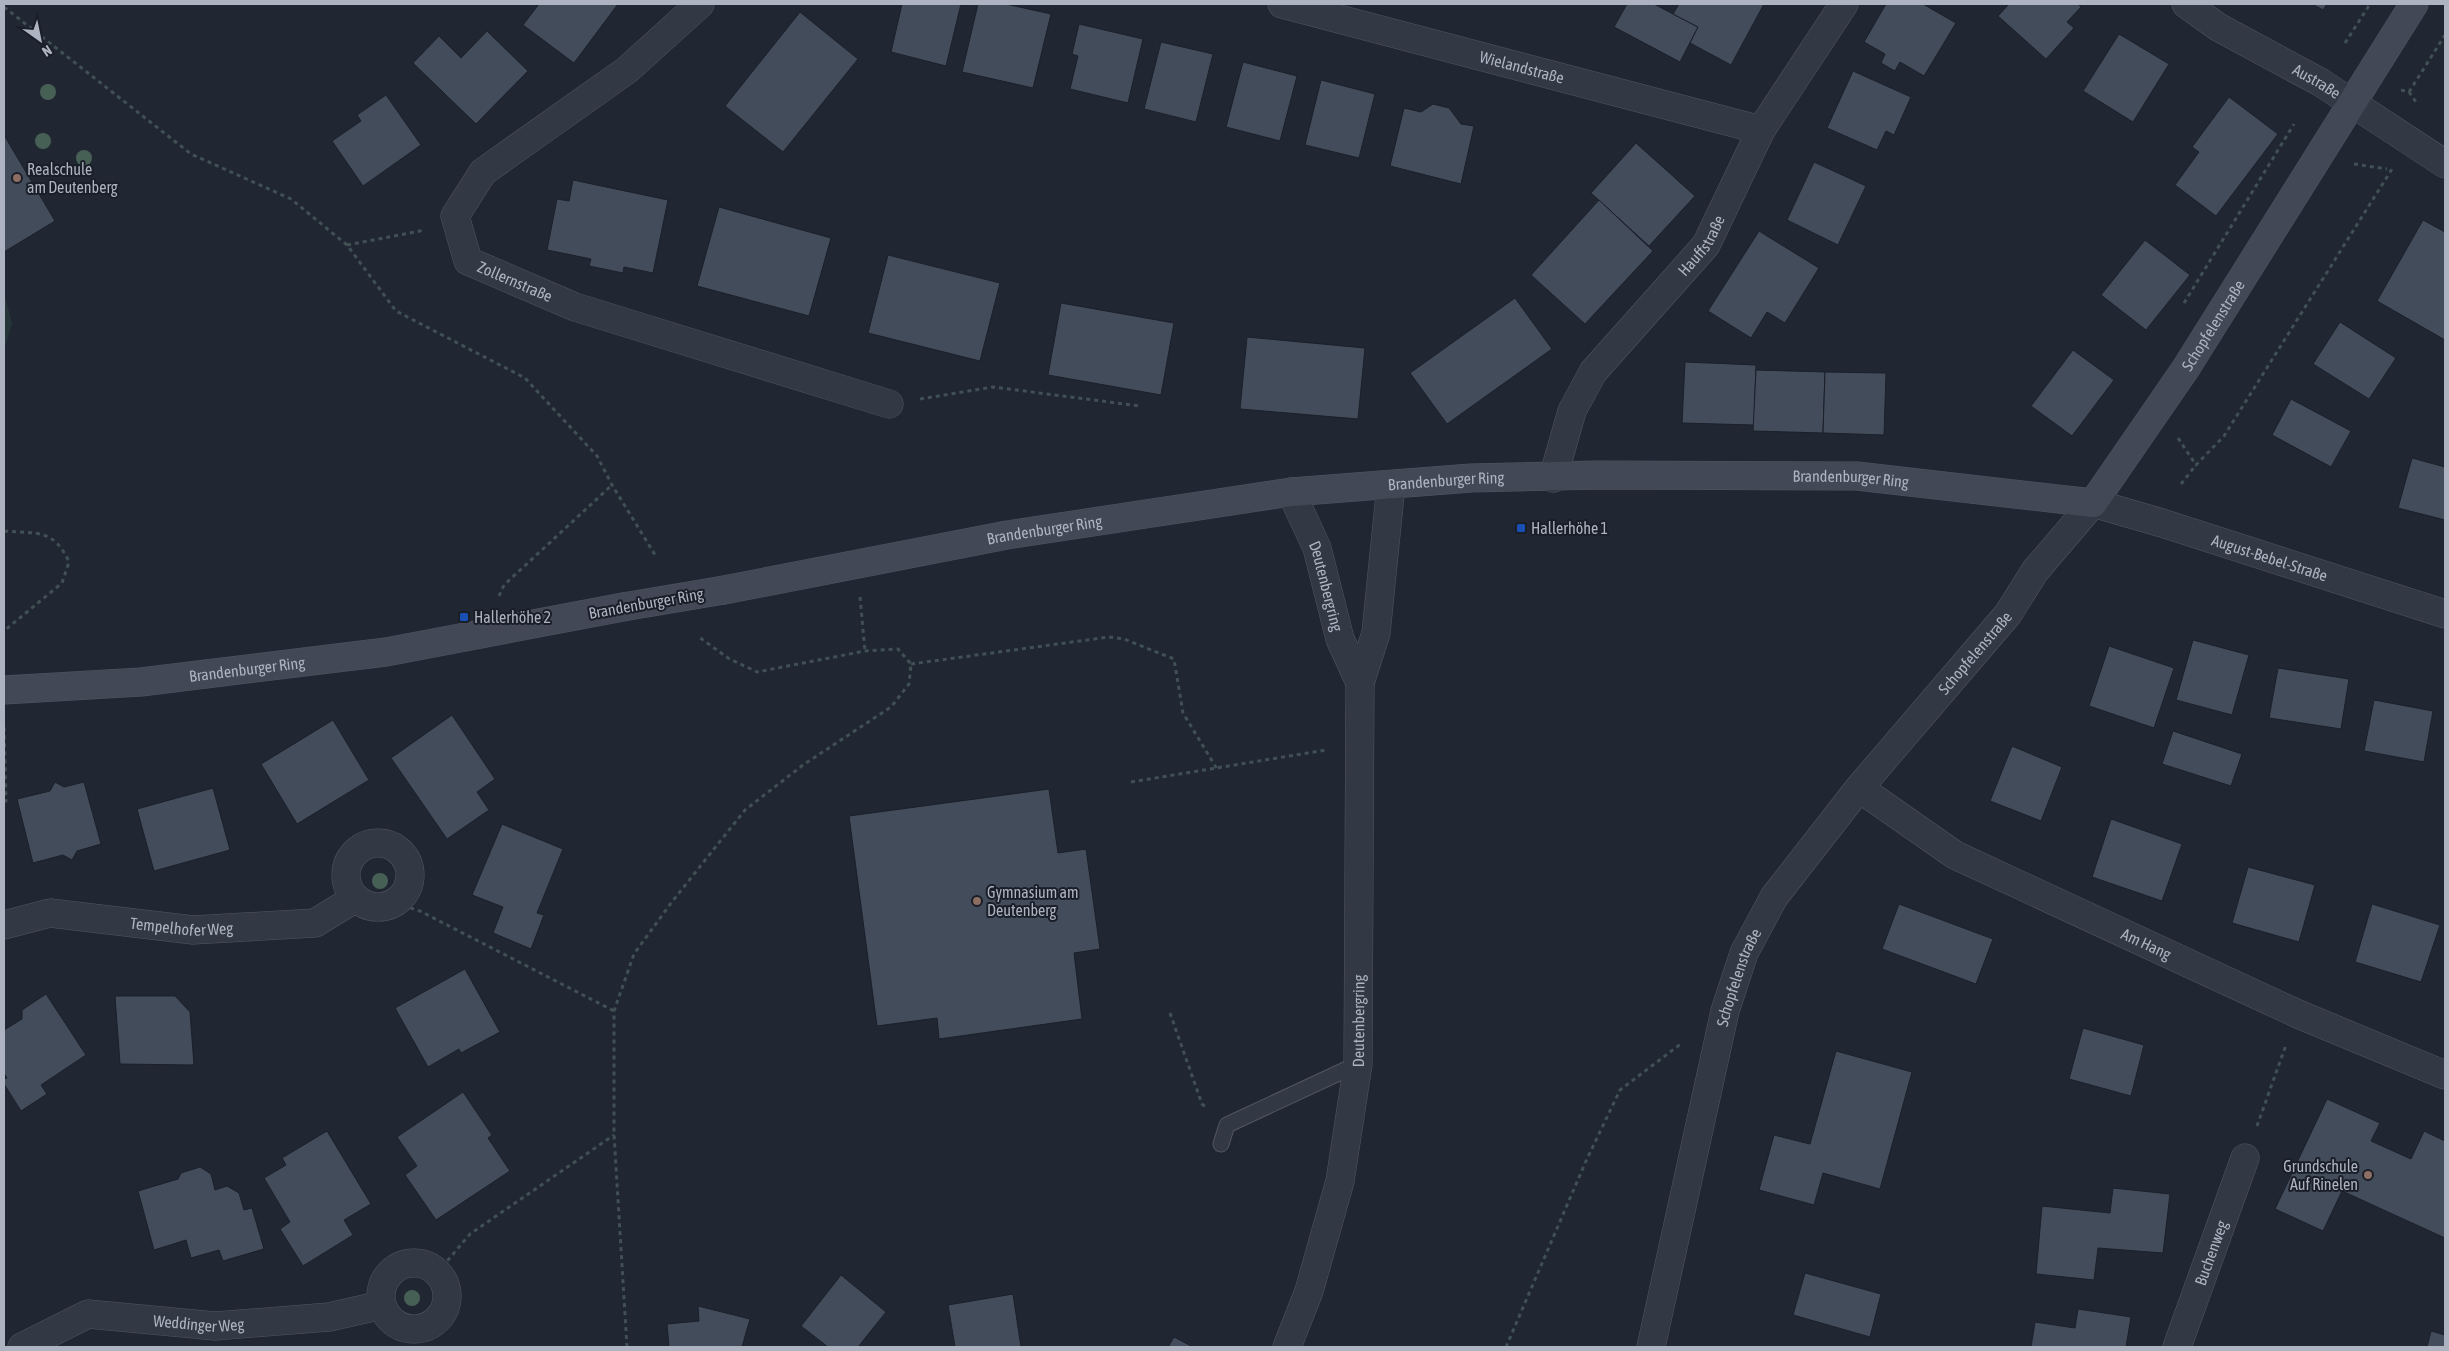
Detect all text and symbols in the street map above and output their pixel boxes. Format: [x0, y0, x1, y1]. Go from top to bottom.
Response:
north arrow [15, 15, 65, 65]
text: N [39, 42, 55, 60]
street label: Wielandstraße [1478, 47, 1566, 87]
street label: Austraße [2290, 60, 2344, 102]
place label: Realschule am Deutenberg [27, 160, 118, 197]
marker: Realschule am Deutenberg [11, 172, 23, 184]
street label: Hauffstraße [1674, 212, 1728, 279]
street label: Zollernstraße [475, 257, 555, 305]
street label: Schopfelenstraße [2178, 277, 2248, 374]
street label: Brandenburger Ring [1793, 467, 1910, 492]
street label: Brandenburger Ring [1387, 468, 1505, 493]
street label: Brandenburger Ring [985, 512, 1104, 548]
place label: Hallerhöhe 1 [1531, 519, 1608, 537]
marker: Hallerhöhe 1 [1515, 522, 1527, 534]
street label: August-Bebel-Straße [2210, 531, 2330, 585]
street label: Deutenbergring [1306, 538, 1347, 633]
street label: Brandenburger Ring [587, 584, 705, 623]
place label: Hallerhöhe 2 [474, 608, 551, 626]
street label: Schopfelenstraße [1934, 608, 2015, 698]
marker: Hallerhöhe 2 [458, 611, 470, 623]
street label: Brandenburger Ring [188, 653, 306, 685]
place label: Gymnasium am Deutenberg [987, 883, 1079, 920]
marker: Gymnasium am Deutenberg [971, 895, 983, 907]
street label: Tempelhofer Weg [129, 914, 234, 939]
street label: Am Hang [2119, 924, 2174, 964]
street label: Schopfelenstraße [1713, 925, 1764, 1028]
street label: Deutenbergring [1349, 974, 1368, 1067]
place label: Grundschule Auf Rinelen [2283, 1157, 2358, 1193]
marker: Grundschule Auf Rinelen [2362, 1169, 2374, 1181]
street label: Buchenweg [2191, 1218, 2232, 1288]
street label: Weddinger Weg [153, 1311, 245, 1335]

